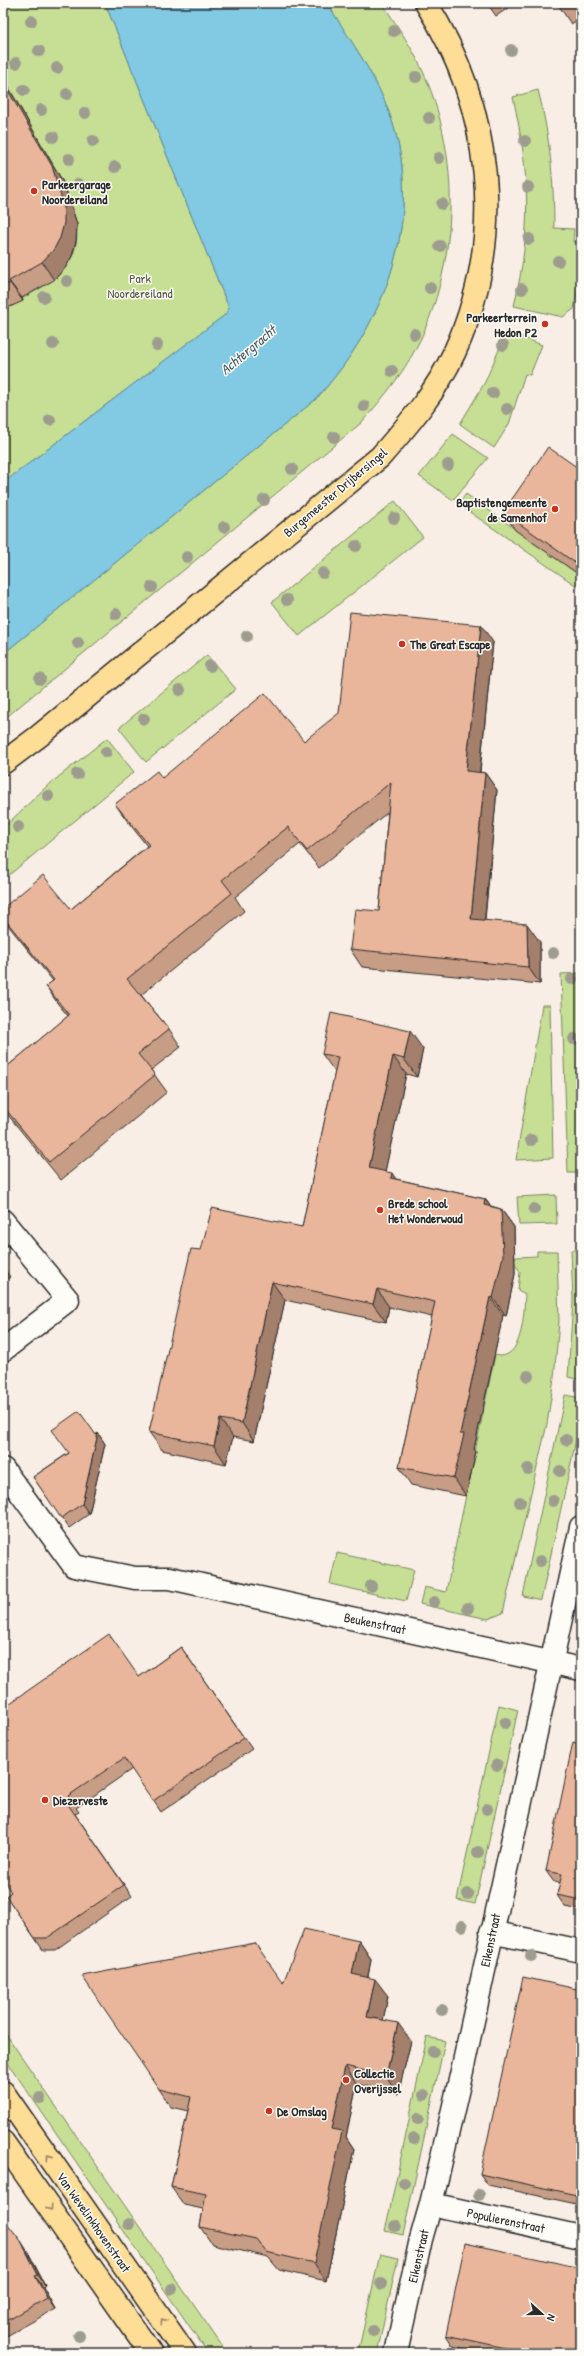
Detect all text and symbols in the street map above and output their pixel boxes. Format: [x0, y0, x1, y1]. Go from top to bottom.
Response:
place label: Parkeergarage Noordereiland [42, 175, 112, 208]
marker: Parkeergarage Noordereiland [29, 186, 39, 196]
park label: Park Noordereiland [107, 269, 173, 302]
place label: Parkeerterrein Hedon P2 [466, 308, 538, 341]
water label: Achtergracht [216, 319, 282, 379]
marker: Parkeerterrein Hedon P2 [540, 319, 550, 329]
street label: Burgemeester Drijbersingel [279, 443, 391, 541]
place label: Baptistengemeente de Samenhof [456, 493, 548, 526]
marker: Baptistengemeente de Samenhof [550, 504, 560, 514]
place label: The Great Escape [409, 635, 491, 654]
marker: The Great Escape [397, 639, 407, 649]
place label: Brede school Het Wonderwoud [388, 1194, 464, 1227]
marker: Brede school Het Wonderwoud [375, 1205, 385, 1215]
street label: Beukenstraat [343, 1608, 408, 1638]
place label: Diezerveste [53, 1791, 109, 1809]
marker: Diezerveste [40, 1795, 50, 1805]
street label: Eikenstraat [476, 1911, 505, 1968]
place label: Collectie Overijssel [354, 2064, 402, 2097]
marker: Collectie Overijssel [341, 2075, 351, 2085]
place label: De Omslag [277, 2102, 327, 2121]
marker: De Omslag [264, 2106, 274, 2116]
one-way arrow [46, 2154, 54, 2161]
street label: Van Wevelinkhovenstraat [53, 2168, 136, 2276]
street label: Populierenstraat [465, 2203, 547, 2237]
one-way arrow [45, 2204, 52, 2211]
street label: Eikenstraat [403, 2227, 433, 2284]
north arrow [522, 2294, 562, 2334]
text: N [544, 2312, 559, 2323]
one-way arrow [160, 2318, 168, 2325]

